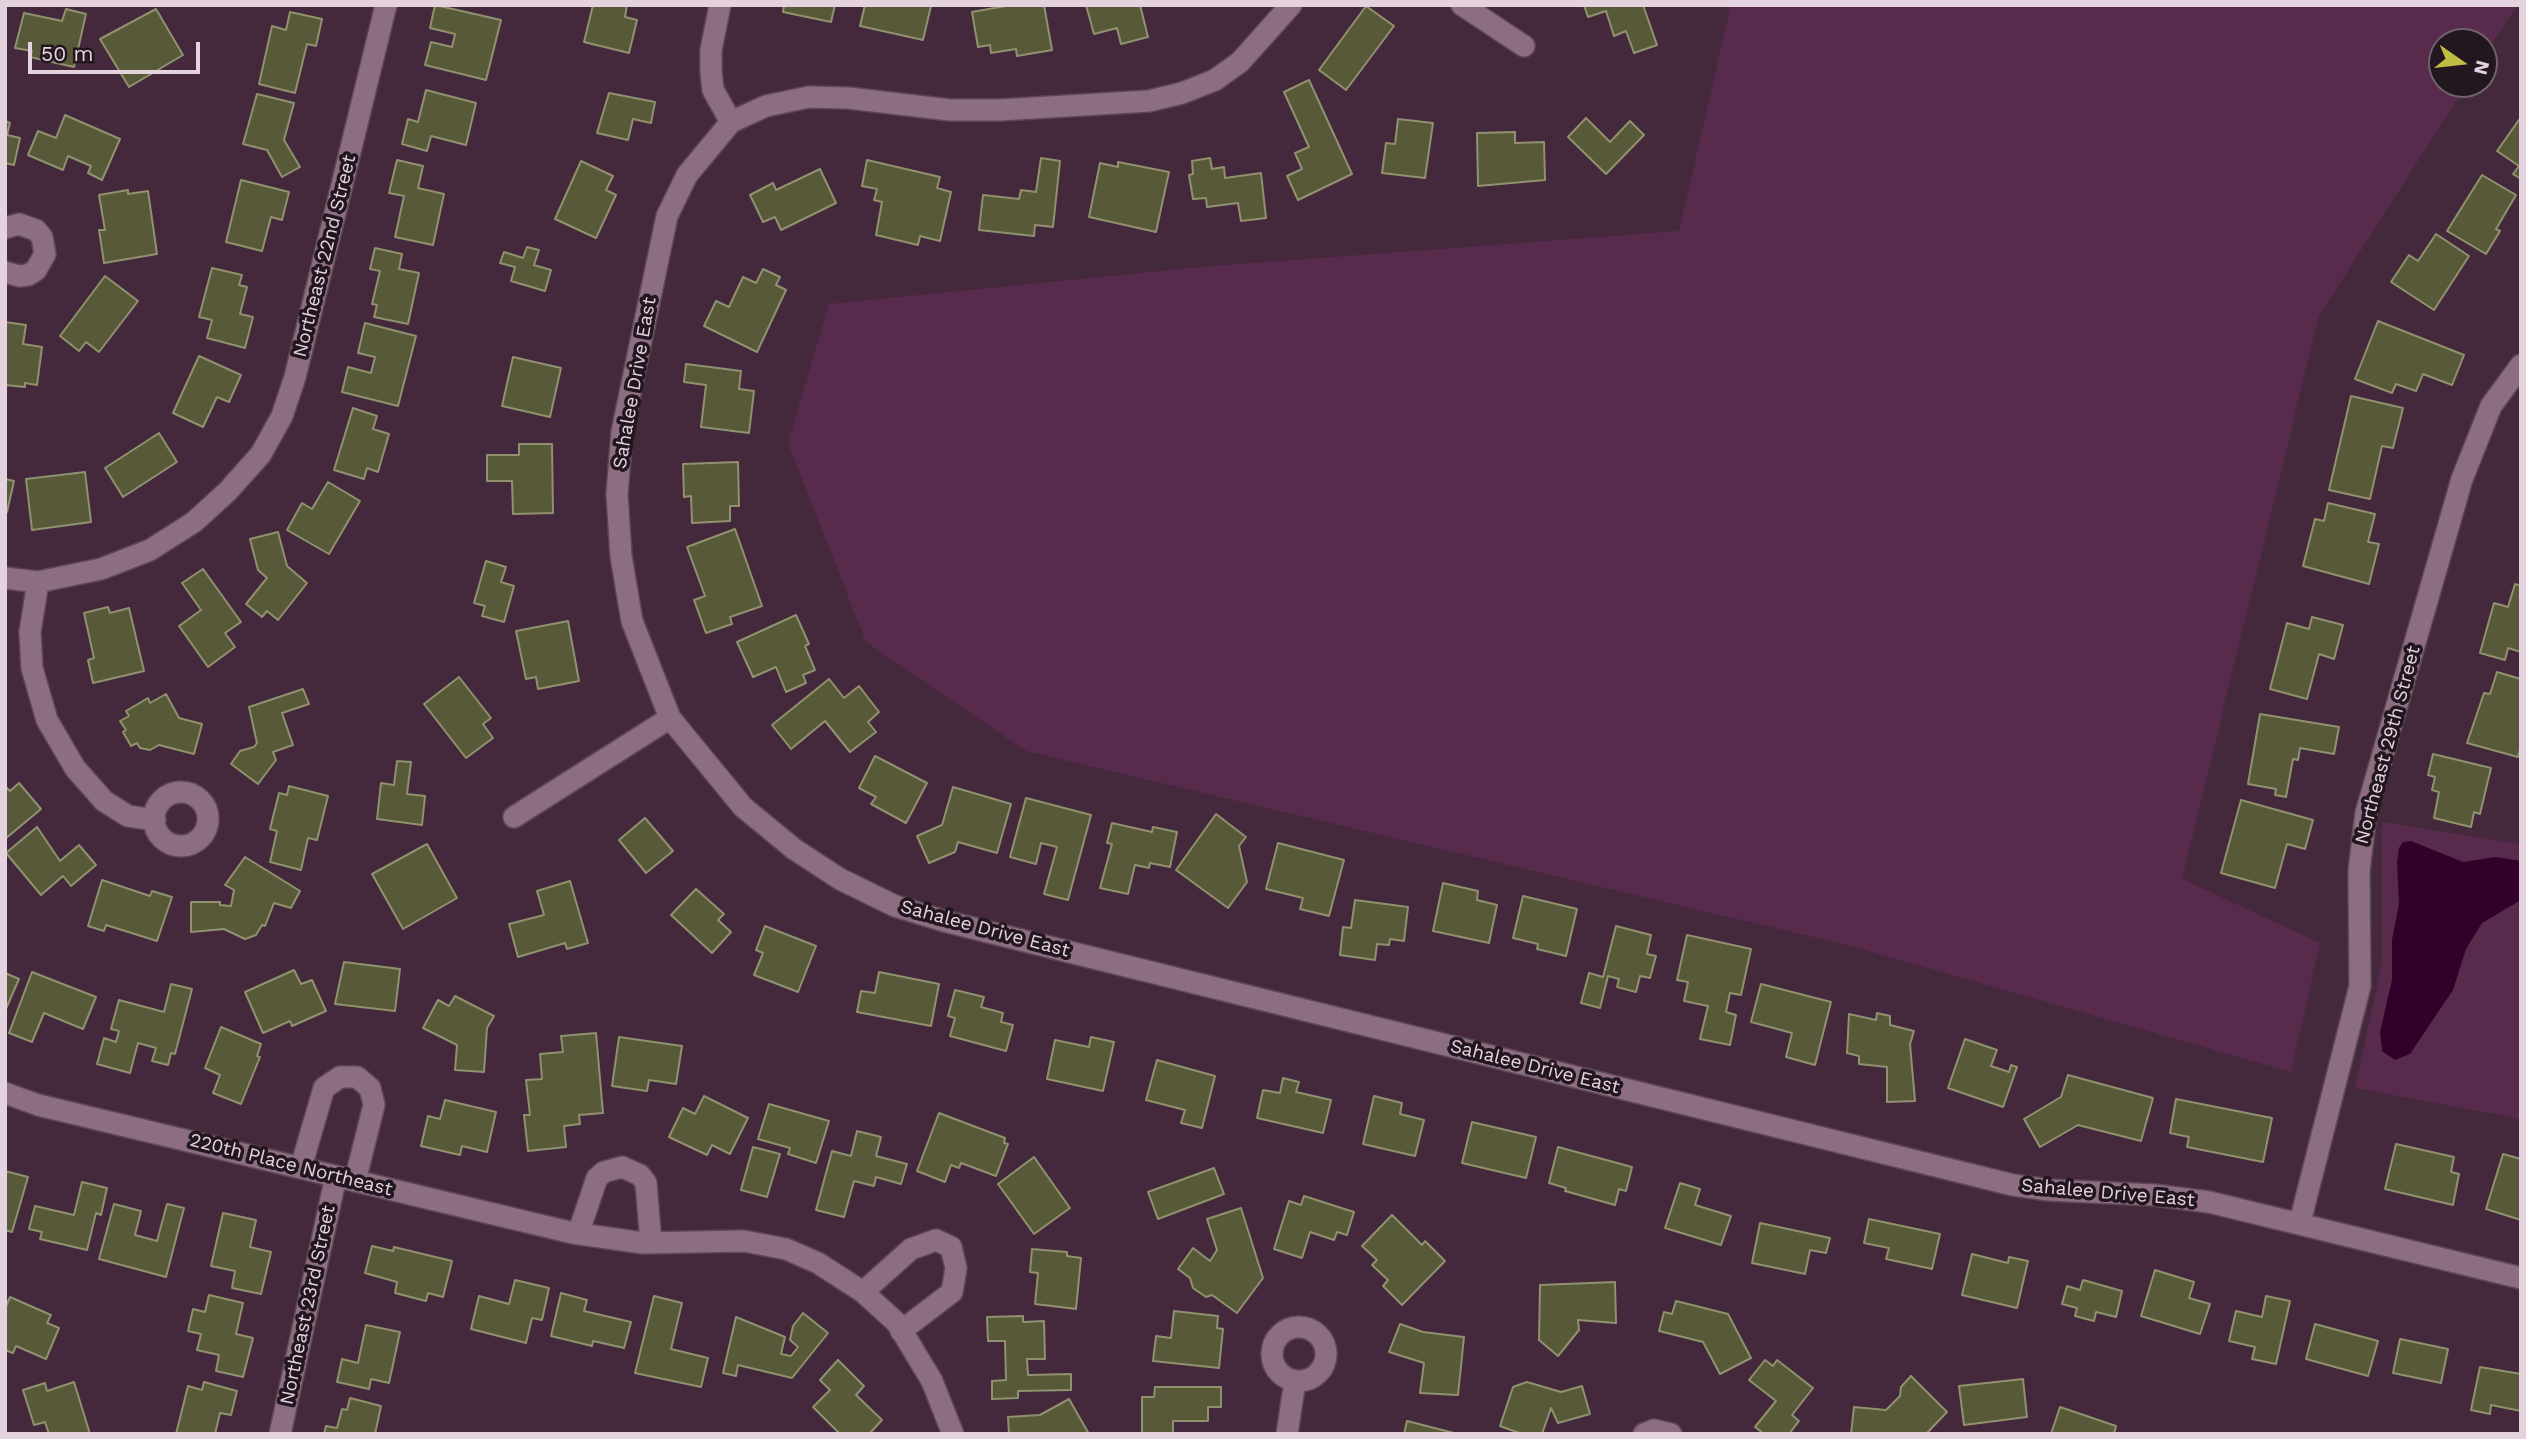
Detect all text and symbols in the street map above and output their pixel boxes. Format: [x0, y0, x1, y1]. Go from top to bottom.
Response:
scale bar [32, 28, 203, 72]
north arrow [2428, 28, 2498, 98]
text: 50 m [41, 41, 93, 66]
text: N [2469, 58, 2495, 77]
street label: Northeast 22nd Street [289, 152, 361, 360]
street label: Sahalee Drive East [609, 295, 661, 471]
street label: Northeast 29th Street [2351, 643, 2425, 847]
street label: Sahalee Drive East [898, 895, 1072, 963]
street label: Sahalee Drive East [1448, 1035, 1622, 1099]
street label: 220th Place Northeast [187, 1129, 395, 1201]
street label: Sahalee Drive East [2020, 1174, 2196, 1212]
street label: Northeast 23rd Street [276, 1203, 340, 1407]

